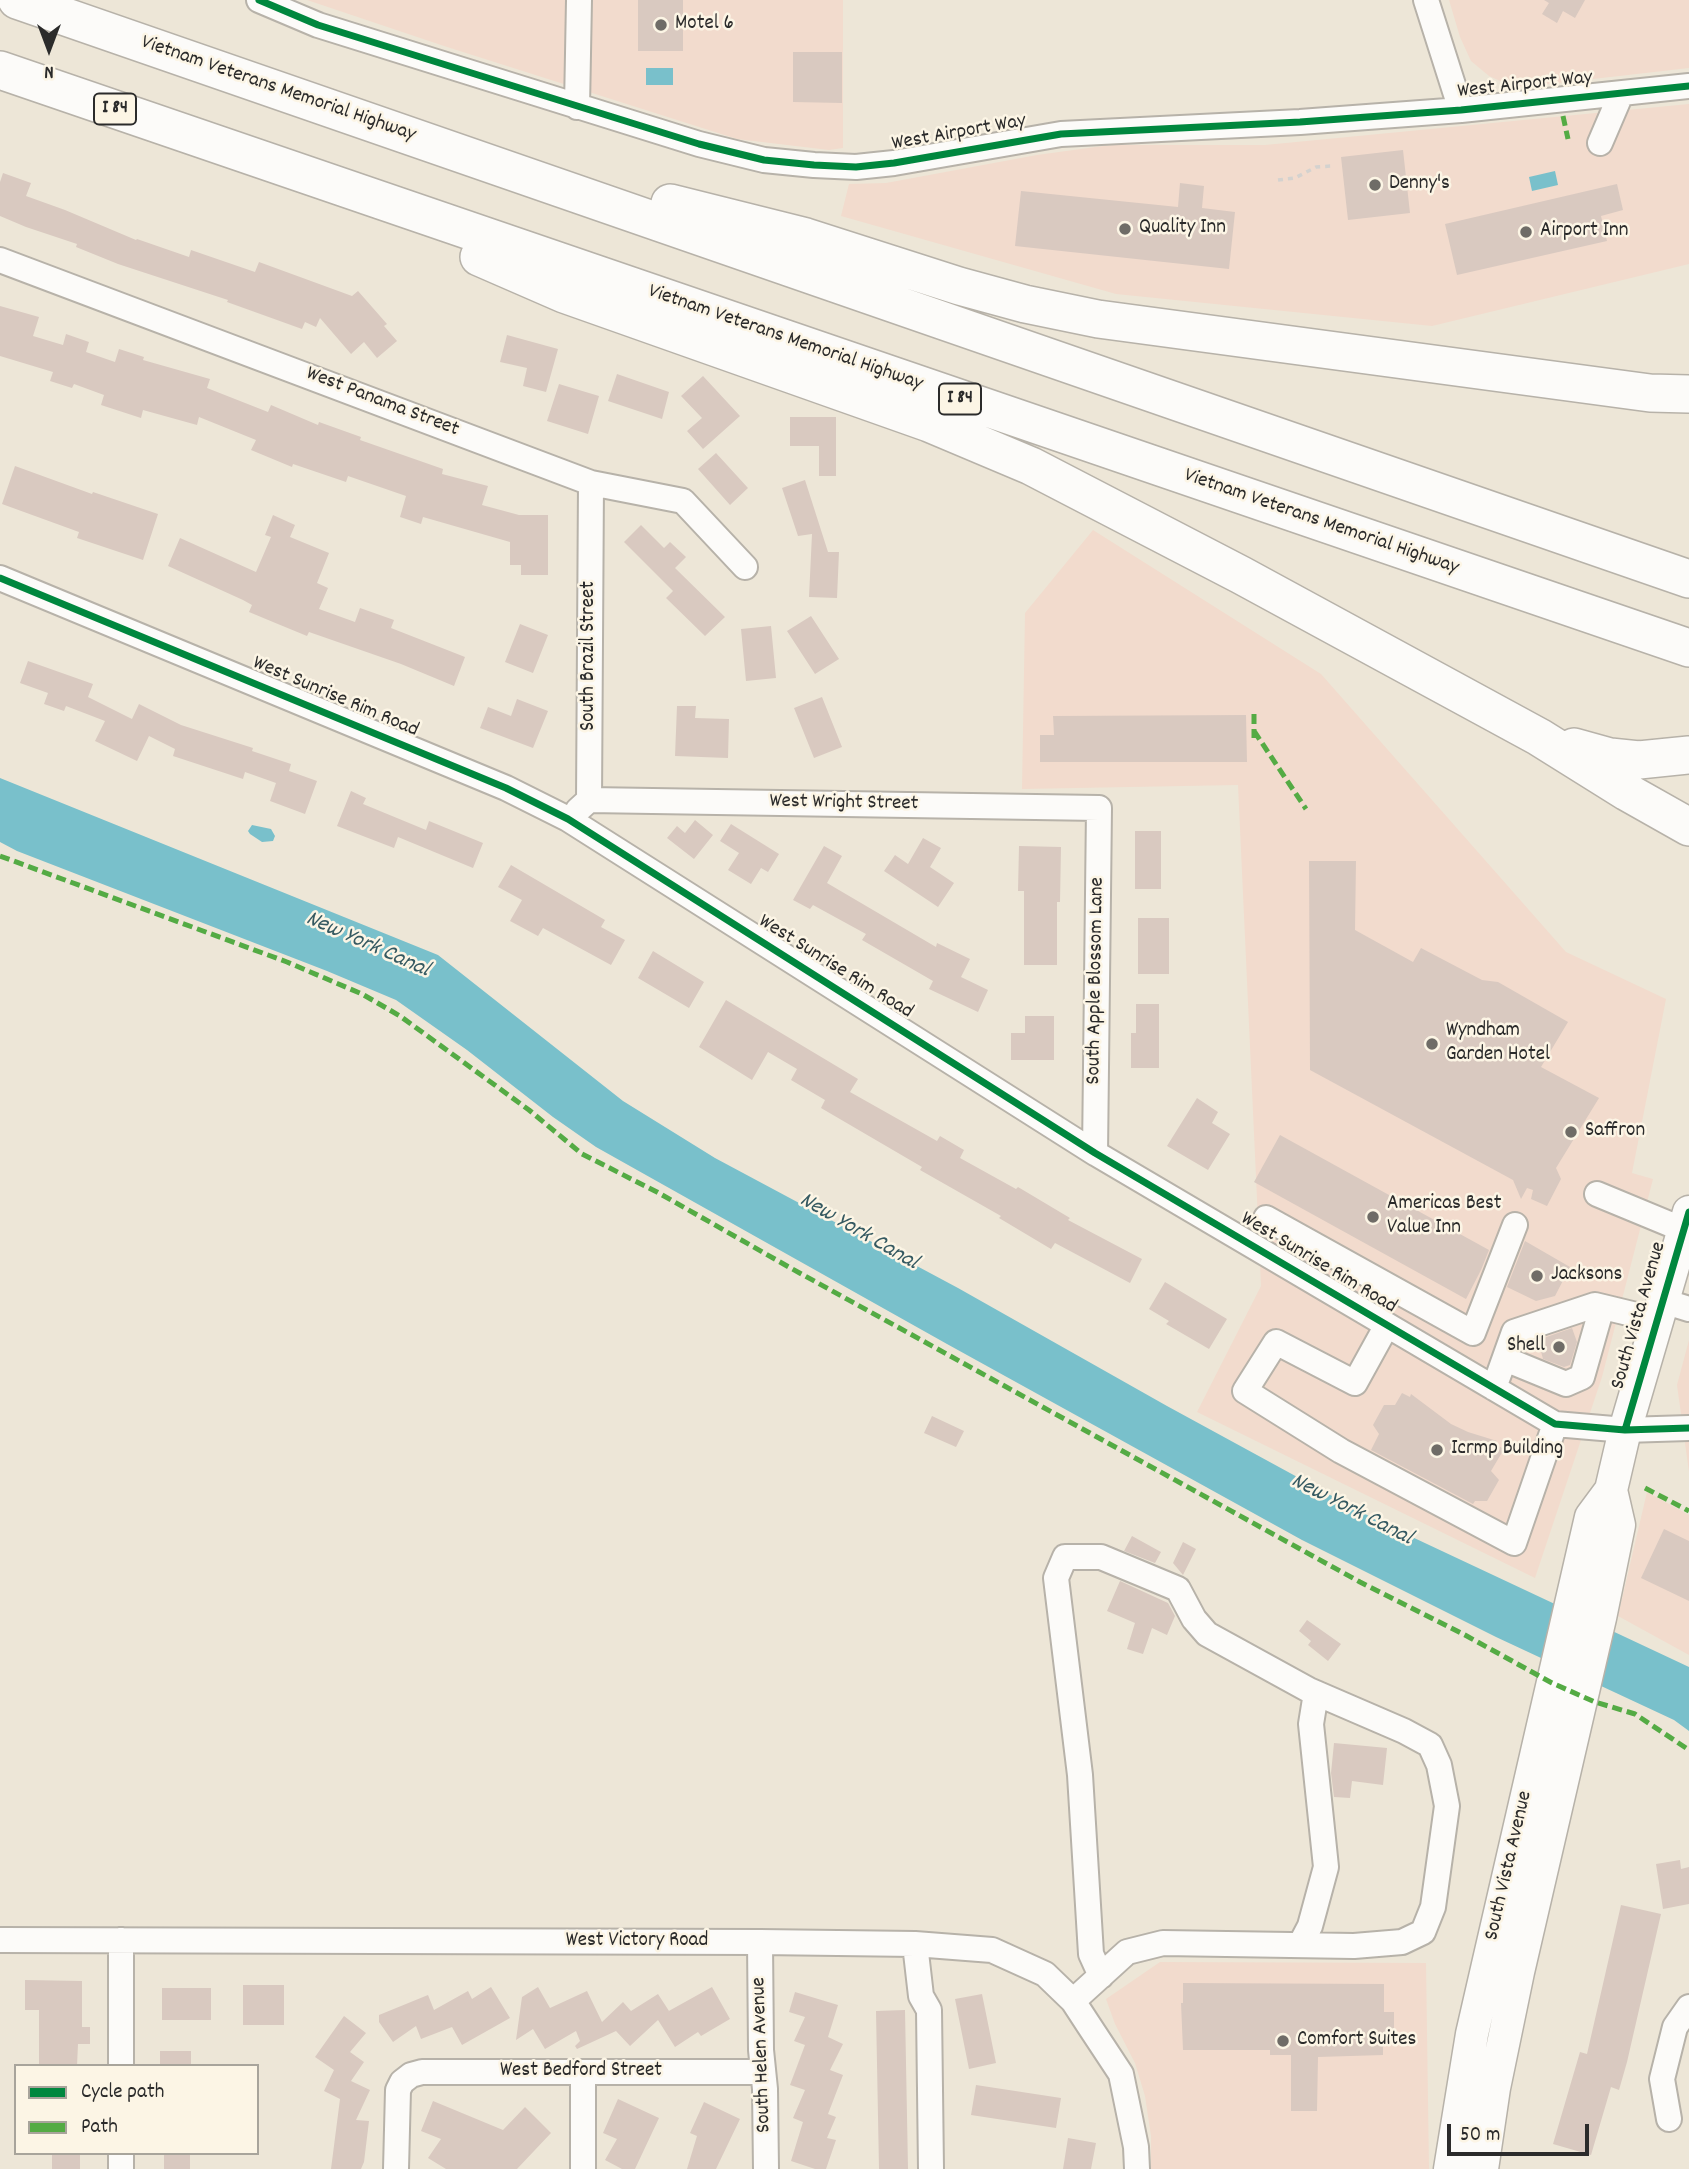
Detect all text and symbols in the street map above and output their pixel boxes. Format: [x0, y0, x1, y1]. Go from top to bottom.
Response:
place label: Motel 6 [675, 12, 734, 38]
north arrow [14, 14, 84, 84]
marker: Motel 6 [653, 17, 669, 33]
street label: Vietnam Veterans Memorial Highway [137, 31, 419, 149]
text: N [44, 57, 54, 84]
street label: West Airport Way [1456, 66, 1594, 106]
road number: I 84 [94, 94, 136, 124]
street label: West Airport Way [890, 110, 1028, 158]
place label: Denny's [1389, 172, 1450, 198]
marker: Denny's [1367, 177, 1383, 193]
place label: Quality Inn [1139, 216, 1226, 242]
place label: Airport Inn [1540, 219, 1628, 245]
marker: Quality Inn [1117, 221, 1133, 237]
marker: Airport Inn [1518, 224, 1534, 240]
street label: Vietnam Veterans Memorial Highway [644, 280, 926, 398]
street label: West Panama Street [302, 362, 462, 444]
road number: I 84 [939, 384, 981, 414]
street label: Vietnam Veterans Memorial Highway [1180, 464, 1462, 582]
street label: South Brazil Street [577, 581, 603, 731]
street label: West Sunrise Rim Road [248, 652, 422, 744]
street label: West Wright Street [769, 790, 919, 818]
street label: South Apple Blossom Lane [1083, 877, 1111, 1085]
water label: New York Canal [301, 906, 433, 986]
street label: West Sunrise Rim Road [753, 910, 917, 1026]
place label: Wyndham Garden Hotel [1446, 1019, 1550, 1069]
marker: Wyndham Garden Hotel [1424, 1036, 1440, 1052]
place label: Saffron [1585, 1119, 1645, 1145]
marker: Saffron [1563, 1124, 1579, 1140]
water label: New York Canal [794, 1188, 922, 1278]
place label: Americas Best Value Inn [1387, 1192, 1501, 1242]
street label: West Sunrise Rim Road [1235, 1207, 1401, 1321]
marker: Americas Best Value Inn [1365, 1209, 1381, 1225]
street label: South Vista Avenue [1607, 1239, 1673, 1393]
place label: Jacksons [1551, 1263, 1622, 1289]
marker: Jacksons [1529, 1268, 1545, 1284]
place label: Shell [1507, 1334, 1545, 1360]
marker: Shell [1551, 1339, 1567, 1355]
place label: Icrmp Building [1451, 1437, 1563, 1463]
marker: Icrmp Building [1429, 1442, 1445, 1458]
water label: New York Canal [1286, 1469, 1416, 1553]
street label: South Vista Avenue [1481, 1789, 1539, 1943]
street label: West Victory Road [566, 1929, 708, 1955]
street label: South Helen Avenue [748, 1977, 778, 2133]
place label: Comfort Suites [1297, 2028, 1416, 2054]
marker: Comfort Suites [1275, 2033, 1291, 2049]
street label: West Bedford Street [500, 2059, 662, 2085]
legend [14, 2064, 259, 2155]
text: Cycle path [81, 2078, 164, 2108]
scale bar [1451, 2110, 1593, 2154]
text: Path [81, 2113, 118, 2143]
text: 50 m [1460, 2121, 1500, 2151]

